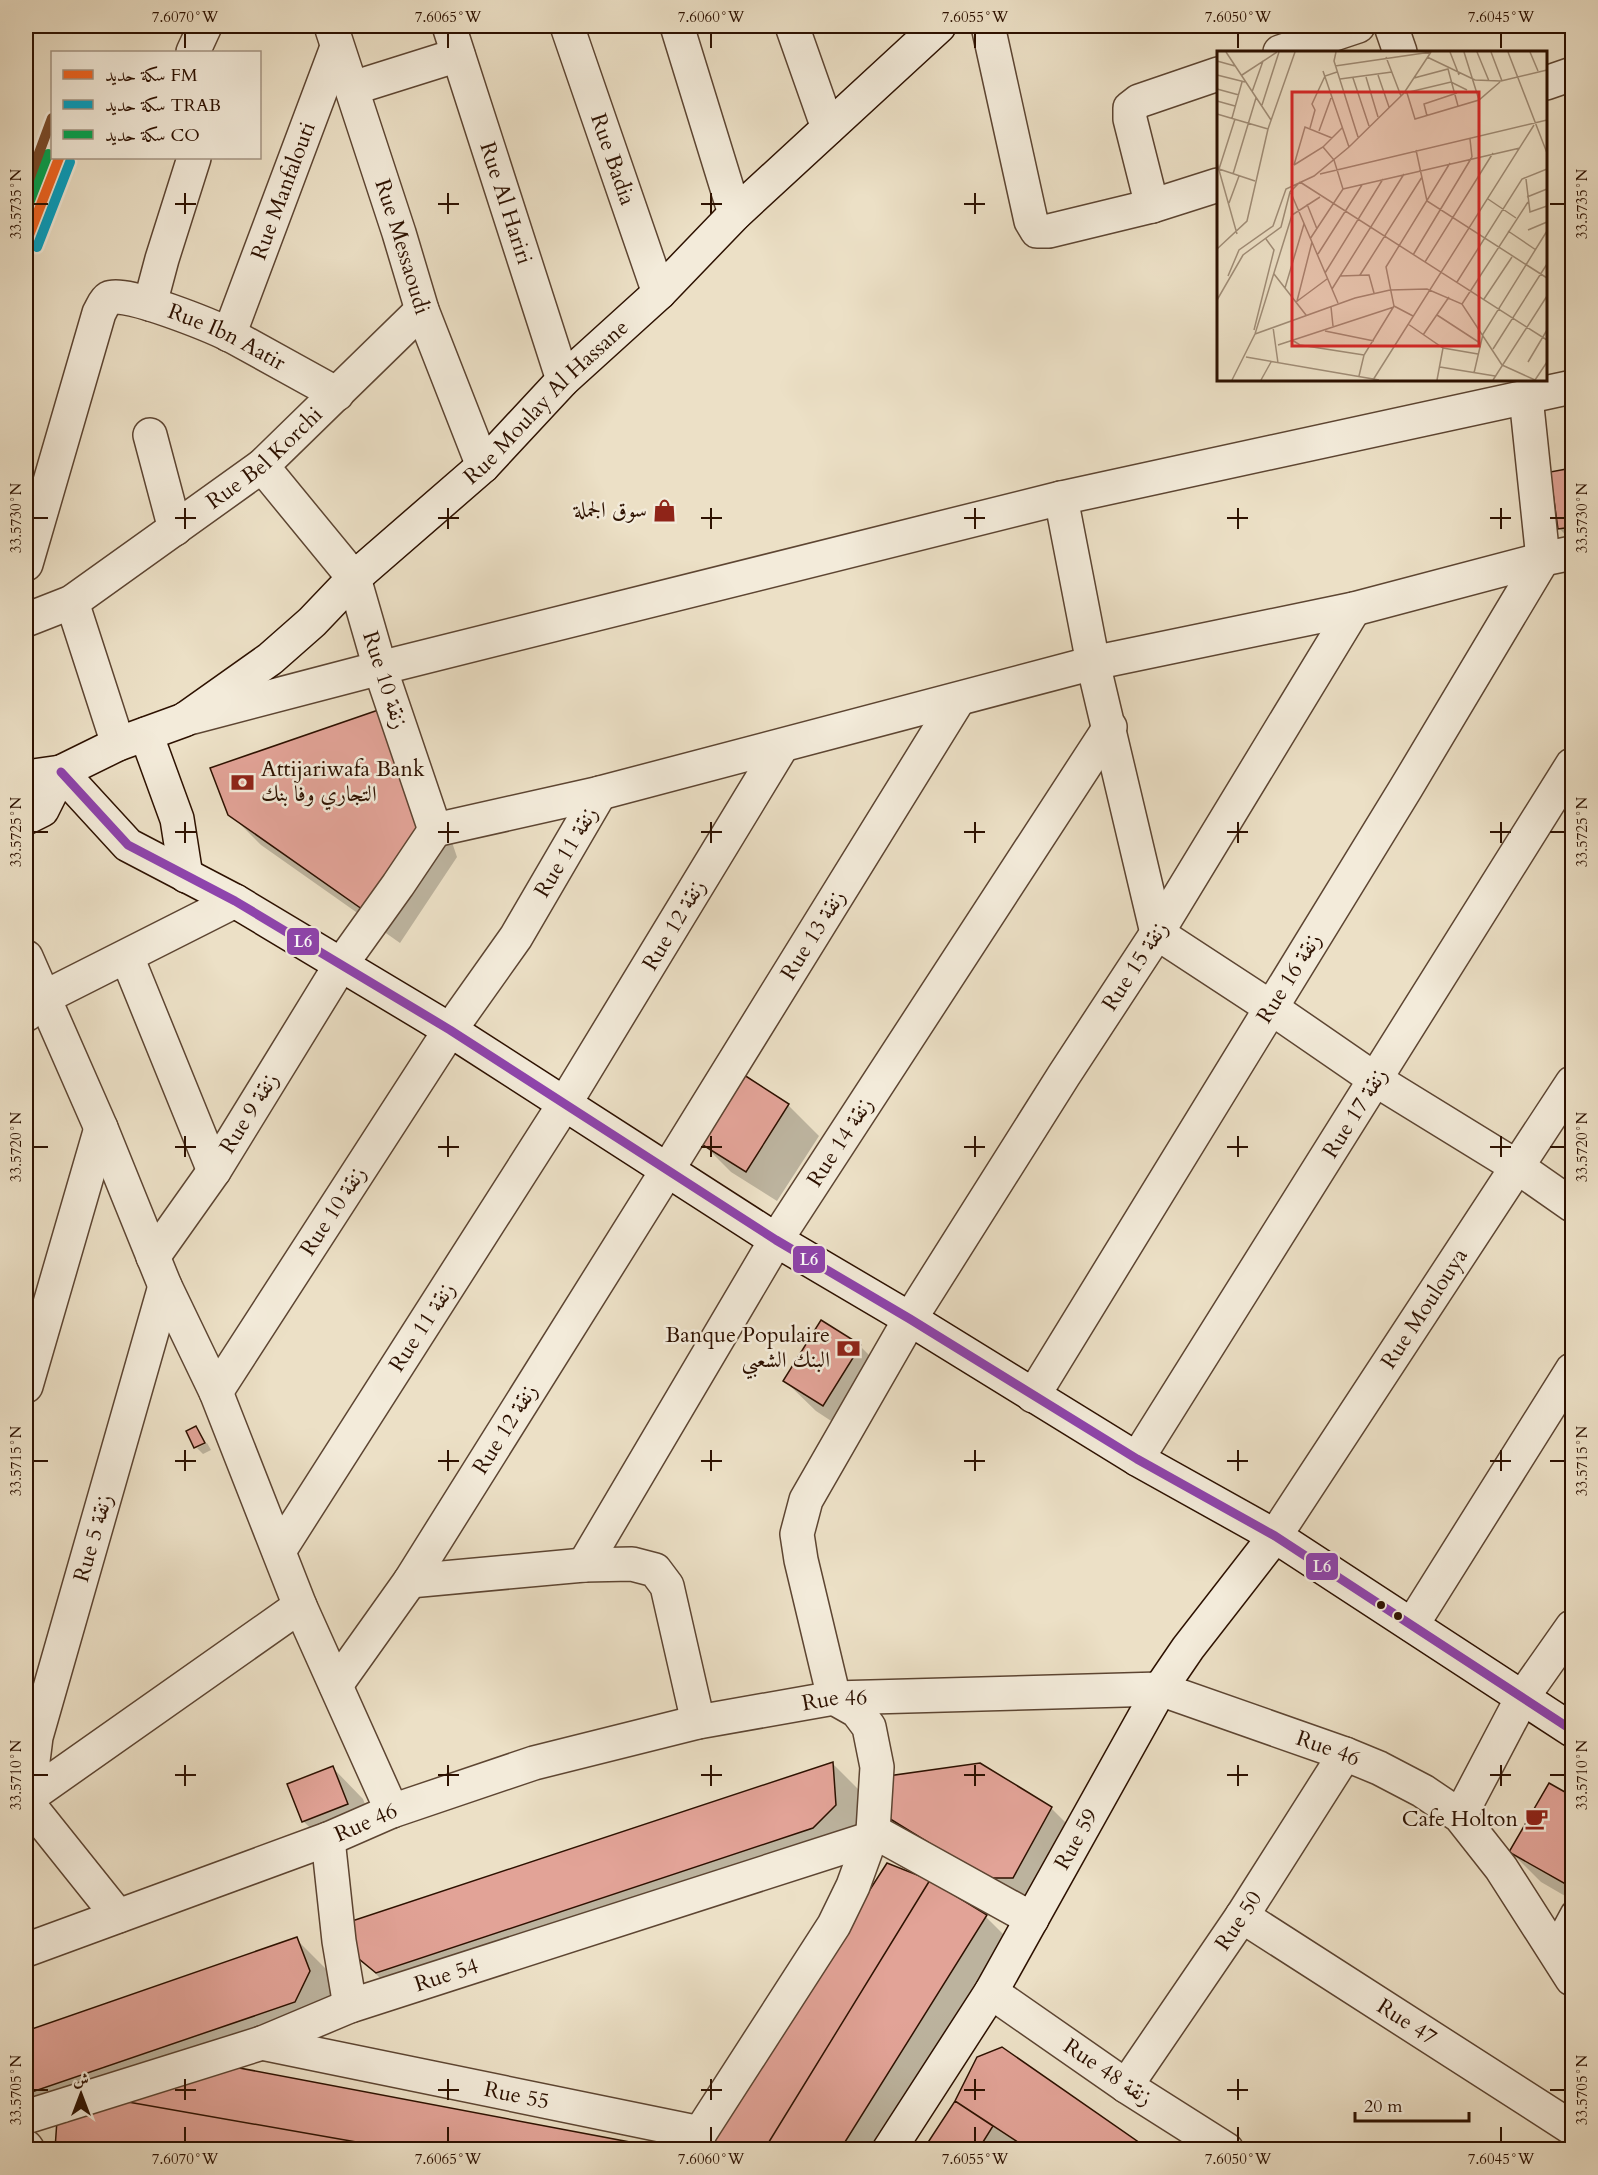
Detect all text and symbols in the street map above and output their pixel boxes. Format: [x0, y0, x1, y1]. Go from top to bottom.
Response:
text: 7.6070°W [152, 7, 219, 27]
text: 7.6065°W [415, 7, 482, 27]
text: 7.6060°W [678, 7, 745, 27]
text: 7.6055°W [942, 7, 1009, 27]
text: 7.6050°W [1205, 7, 1272, 27]
text: 7.6045°W [1468, 7, 1535, 27]
legend [51, 51, 261, 159]
inset map [1217, 51, 1547, 381]
text: سكة حديد FM [105, 63, 198, 88]
text: سكة حديد TRAB [105, 93, 221, 118]
street label: Rue Badia [583, 109, 643, 210]
street label: Rue Manfalouti [244, 118, 323, 264]
text: سكة حديد CO [105, 123, 200, 148]
street label: Rue Al Hariri [472, 138, 540, 268]
text: 33.5735°N [6, 169, 26, 239]
text: 33.5735°N [1572, 169, 1592, 239]
street label: Rue Messaoudi [367, 175, 437, 319]
street label: Rue Ibn Aatir [164, 296, 292, 378]
street label: Rue Moulay Al Hassane [457, 313, 635, 491]
street label: Rue Bel Korchi [200, 400, 329, 516]
text: 33.5730°N [6, 483, 26, 553]
text: 33.5730°N [1572, 483, 1592, 553]
place label: سوق الجملة [573, 495, 647, 525]
shop icon: سوق الجملة [652, 497, 678, 523]
street label: Rue 10 زنقة [355, 627, 415, 733]
place label: Attijariwafa Bank التجاري وفا بنك [261, 754, 425, 811]
bank icon: Attijariwafa Bank التجاري وفا بنك [230, 769, 256, 795]
text: 33.5725°N [6, 797, 26, 867]
text: 33.5725°N [1572, 797, 1592, 867]
street label: Rue 11 زنقة [527, 801, 605, 903]
street label: Rue 12 زنقة [635, 874, 713, 976]
street label: Rue 13 زنقة [773, 884, 853, 986]
street label: Rue 15 زنقة [1095, 915, 1175, 1017]
line badge: L6 [286, 927, 320, 956]
street label: Rue 16 زنقة [1249, 927, 1329, 1029]
text: L6 [294, 931, 312, 953]
street label: Rue 17 زنقة [1315, 1062, 1395, 1164]
street label: Rue 9 زنقة [212, 1067, 286, 1159]
street label: Rue 14 زنقة [800, 1091, 880, 1193]
text: 33.5720°N [6, 1112, 26, 1182]
text: 33.5720°N [1572, 1112, 1592, 1182]
street label: Rue 10 زنقة [293, 1160, 373, 1262]
street label: Rue Moulouya [1374, 1242, 1475, 1375]
line badge: L6 [792, 1245, 826, 1274]
text: L6 [800, 1249, 818, 1271]
street label: Rue 11 زنقة [382, 1276, 462, 1378]
place label: Banque Populaire البنك الشعبي [665, 1320, 830, 1380]
bank icon: Banque Populaire البنك الشعبي [835, 1335, 861, 1361]
street label: Rue 12 زنقة [465, 1378, 545, 1480]
text: 33.5715°N [6, 1426, 26, 1496]
text: 33.5715°N [1572, 1426, 1592, 1496]
street label: Rue 5 زنقة [66, 1491, 120, 1585]
line badge: L6 [1305, 1552, 1339, 1581]
text: L6 [1313, 1556, 1331, 1578]
unlabelled marker [1375, 1599, 1387, 1611]
unlabelled marker [1392, 1610, 1404, 1622]
street label: Rue 46 [799, 1682, 868, 1718]
street label: Rue 46 [1292, 1723, 1365, 1774]
text: 33.5710°N [6, 1740, 26, 1810]
text: 33.5710°N [1572, 1740, 1592, 1810]
street label: Rue 46 [330, 1796, 402, 1849]
street label: Rue 59 [1047, 1803, 1105, 1875]
place label: Cafe Holton [1402, 1804, 1518, 1834]
cafe icon: Cafe Holton [1523, 1806, 1549, 1832]
street label: Rue 50 [1208, 1885, 1269, 1956]
street label: Rue 54 [410, 1951, 482, 1999]
street label: Rue 47 [1371, 1992, 1443, 2052]
street label: Rue 48 زنقة [1058, 2031, 1158, 2113]
text: 33.5705°N [6, 2055, 26, 2125]
text: 33.5705°N [1572, 2055, 1592, 2125]
north arrow [51, 2064, 111, 2124]
text: ش [73, 2069, 89, 2091]
street label: Rue 55 [481, 2074, 552, 2117]
scale bar [1355, 2085, 1469, 2123]
text: 20 m [1364, 2094, 1403, 2119]
text: 7.6070°W [152, 2149, 219, 2169]
text: 7.6065°W [415, 2149, 482, 2169]
text: 7.6060°W [678, 2149, 745, 2169]
text: 7.6055°W [942, 2149, 1009, 2169]
text: 7.6050°W [1205, 2149, 1272, 2169]
text: 7.6045°W [1468, 2149, 1535, 2169]

